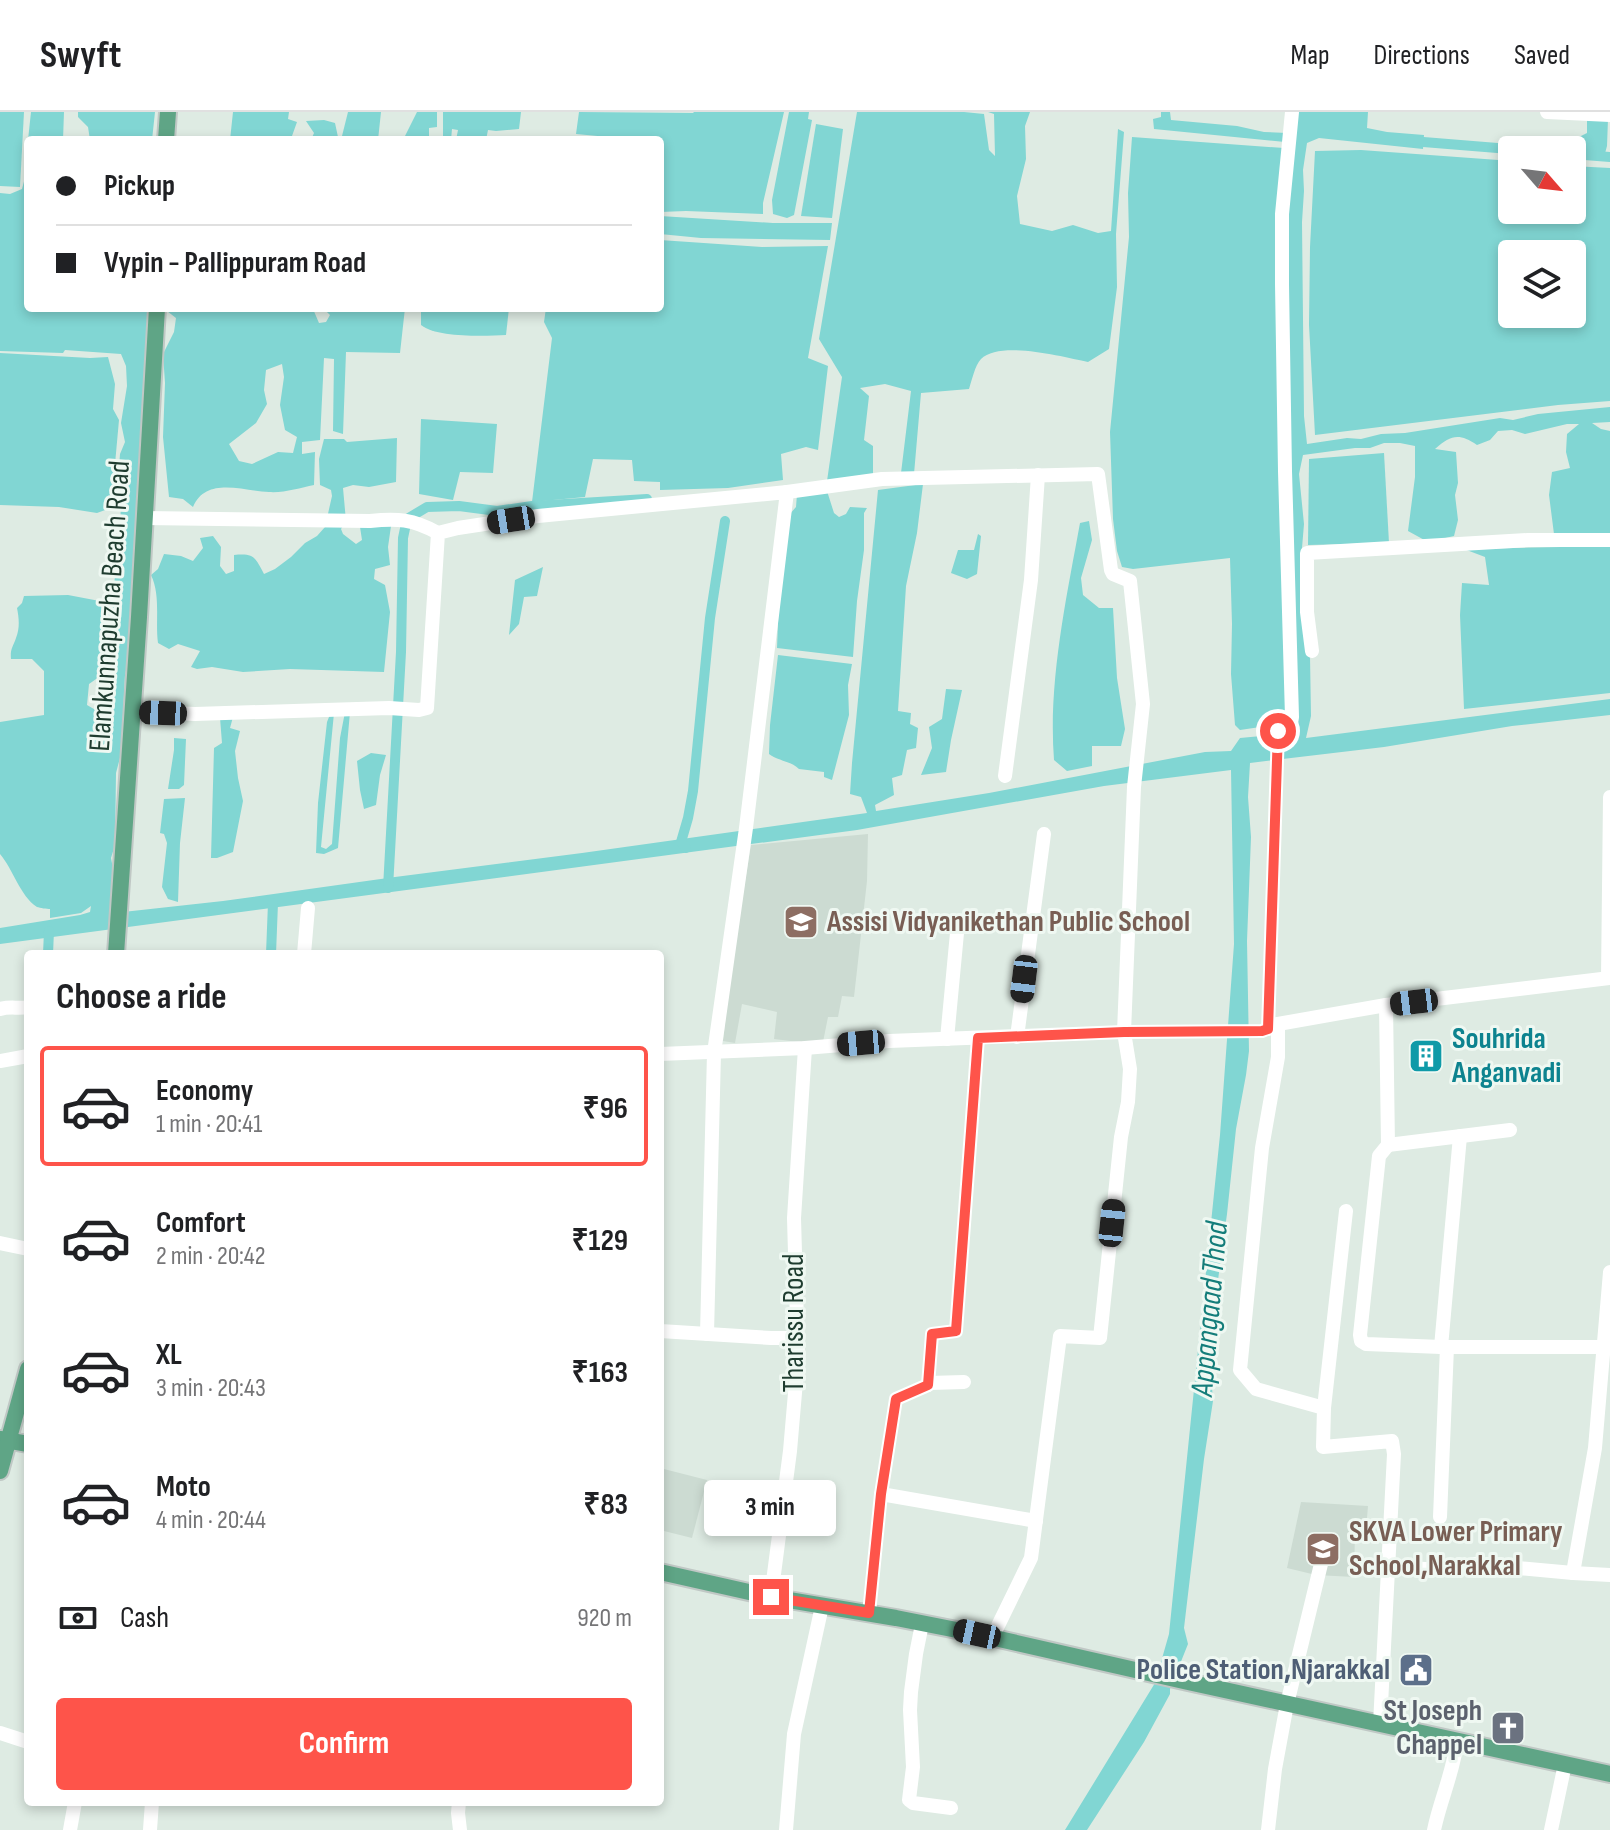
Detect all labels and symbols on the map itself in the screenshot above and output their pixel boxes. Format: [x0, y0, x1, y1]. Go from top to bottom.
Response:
north arrow [1498, 136, 1586, 224]
street label: Elamkunnapuzha Beach Road [82, 459, 138, 753]
car [485, 504, 537, 536]
car [139, 700, 187, 726]
route start [1260, 713, 1296, 749]
school or university icon: Assisi Vidyanikethan Public School [782, 903, 820, 941]
place label: Assisi Vidyanikethan Public School [826, 904, 1190, 940]
car [1009, 954, 1039, 1004]
car [1389, 987, 1439, 1017]
place label: Souhrida Anganvadi [1451, 1021, 1561, 1091]
car [836, 1029, 886, 1057]
building icon: Souhrida Anganvadi [1407, 1037, 1445, 1075]
car [1098, 1198, 1126, 1248]
water label: Appangaad Thod [1183, 1219, 1237, 1400]
street label: Tharissu Road [776, 1254, 812, 1393]
callout: 3 min [705, 1481, 837, 1537]
place label: SKVA Lower Primary School,Narakkal [1349, 1514, 1563, 1584]
school or university icon: SKVA Lower Primary School,Narakkal [1304, 1530, 1342, 1568]
route end [753, 1579, 789, 1615]
car [951, 1617, 1003, 1651]
public building icon: Police Station,Njarakkal [1397, 1651, 1435, 1689]
place label: Police Station,Njarakkal [1137, 1652, 1390, 1688]
place label: St Joseph Chappel [1383, 1693, 1482, 1763]
church icon: St Joseph Chappel [1489, 1709, 1527, 1747]

